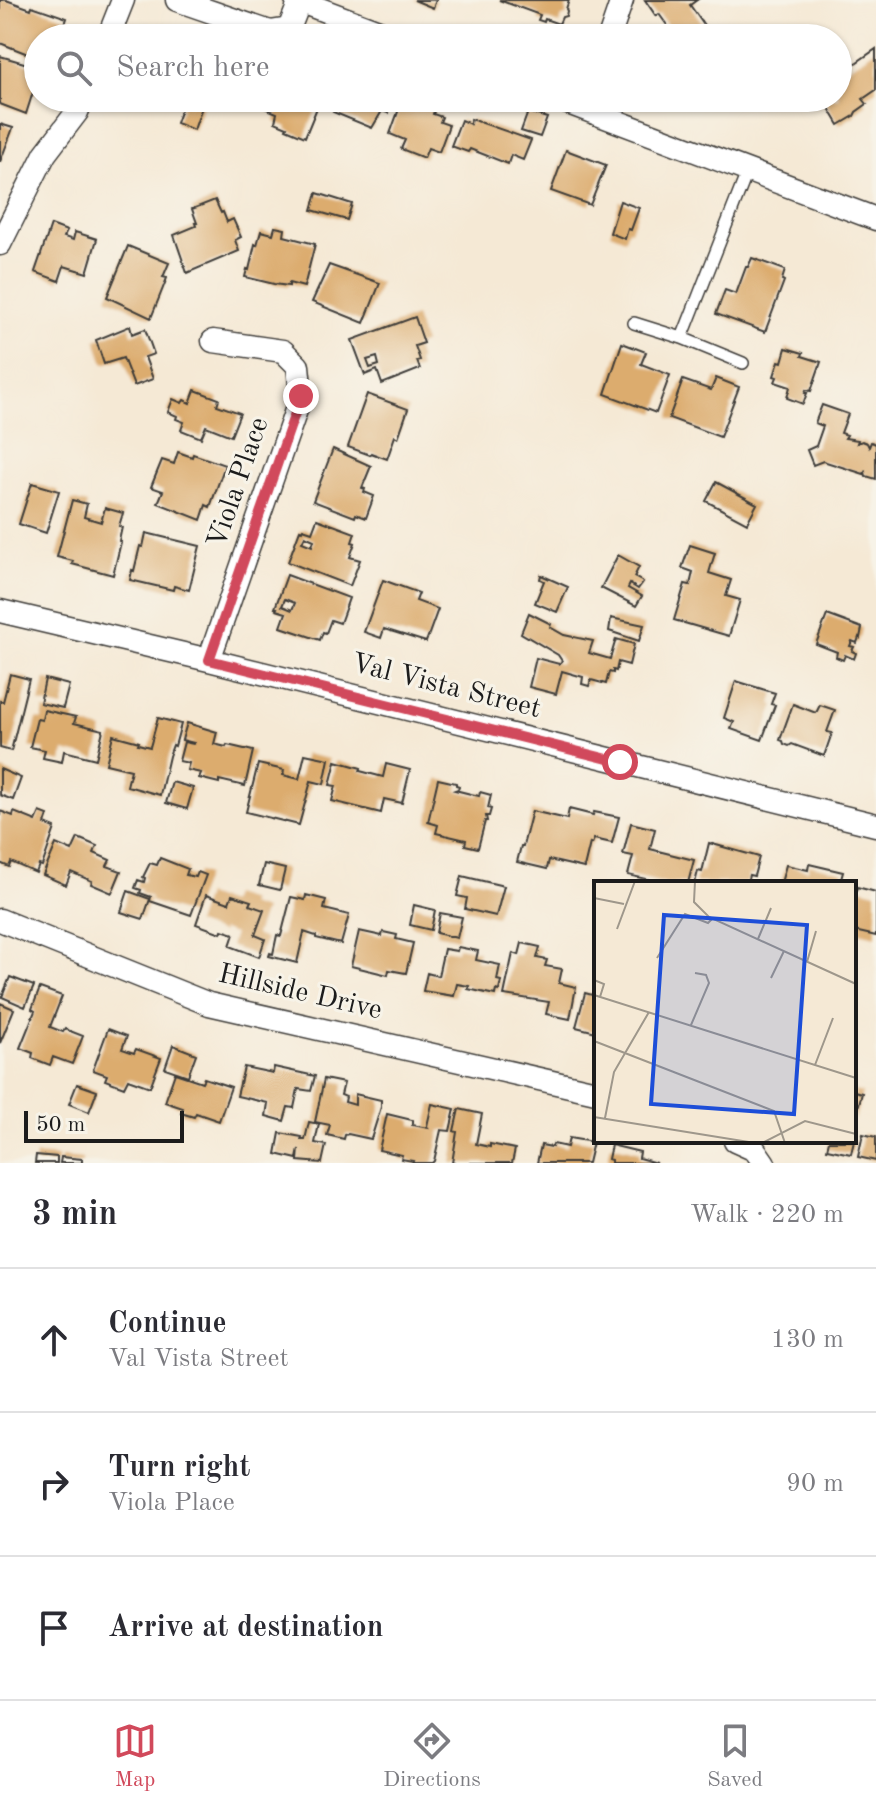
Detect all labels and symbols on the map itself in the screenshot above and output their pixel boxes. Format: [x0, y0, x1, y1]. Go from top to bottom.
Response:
route end [283, 378, 319, 414]
street label: Viola Place [204, 414, 274, 552]
street label: Val Vista Street [348, 650, 544, 724]
route start [602, 744, 638, 780]
inset map [594, 881, 856, 1143]
street label: Hillside Drive [215, 961, 385, 1025]
scale bar [24, 1107, 184, 1143]

